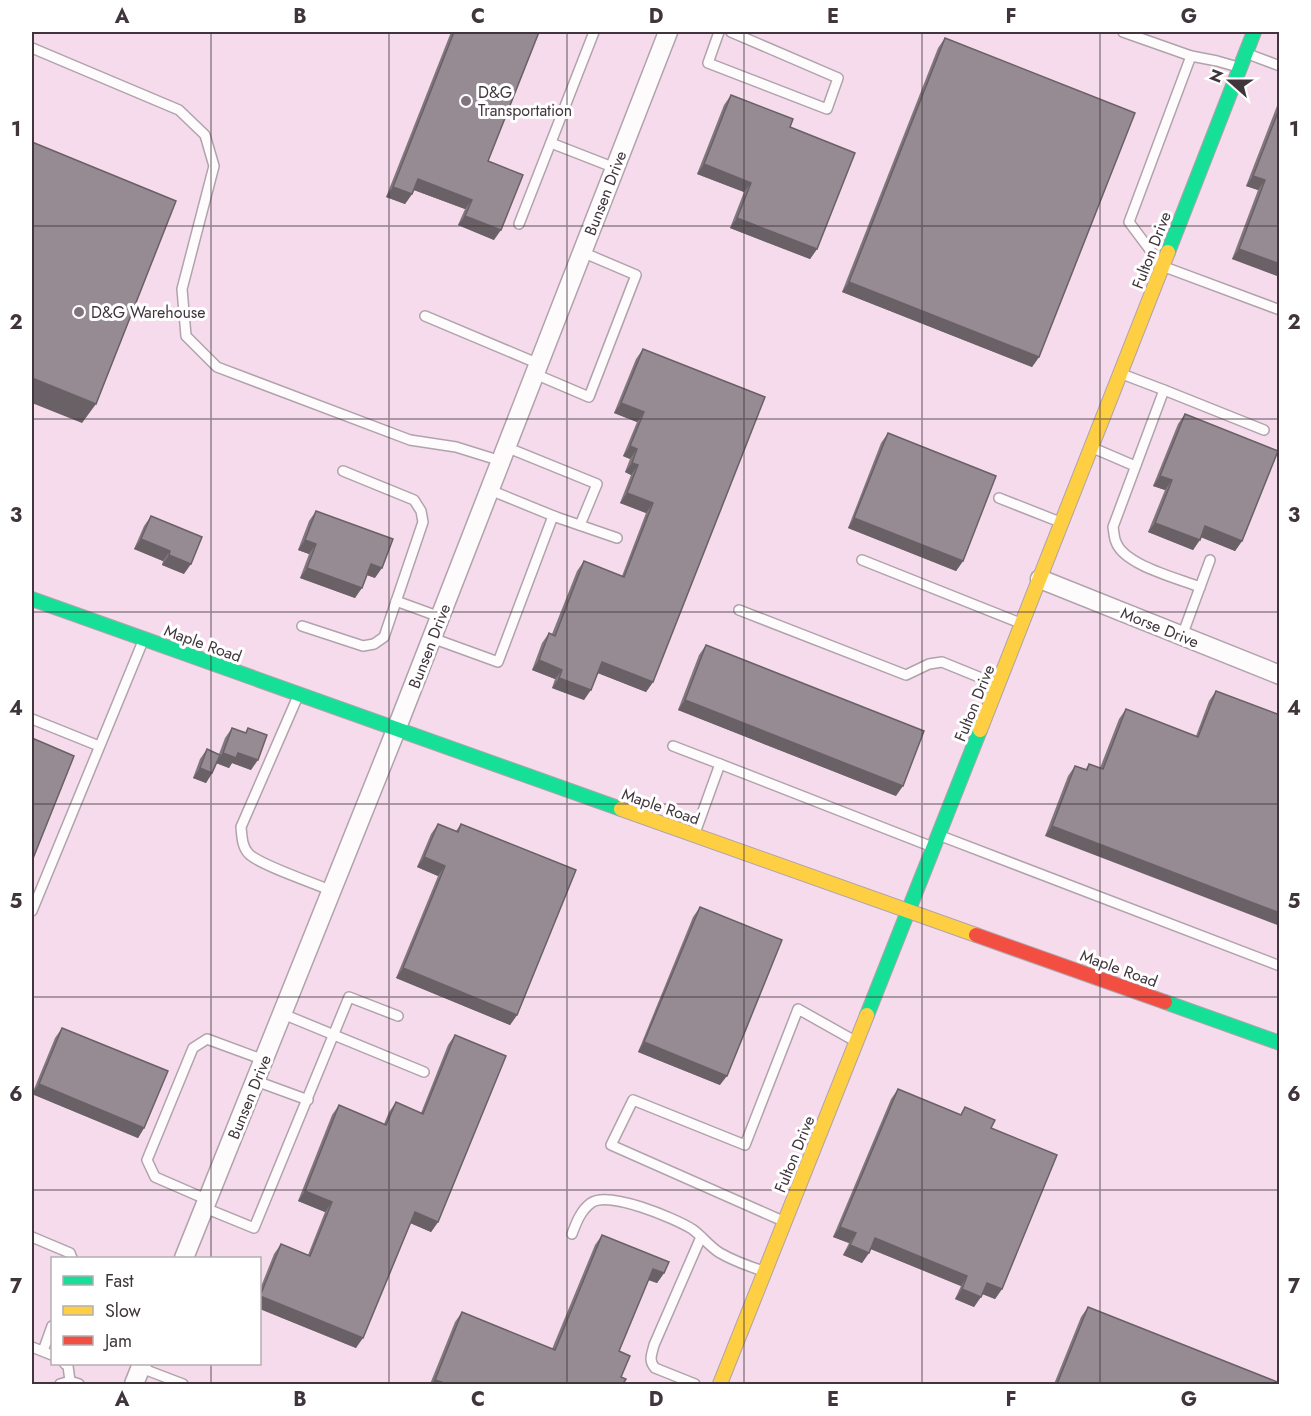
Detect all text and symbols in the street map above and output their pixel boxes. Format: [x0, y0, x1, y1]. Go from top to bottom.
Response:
text: A [114, 2, 130, 31]
text: B [293, 2, 307, 31]
text: C [471, 2, 485, 31]
text: D [649, 2, 663, 31]
text: E [827, 2, 839, 31]
text: F [1005, 2, 1017, 31]
text: G [1181, 2, 1197, 31]
north arrow [1200, 51, 1260, 111]
text: N [1203, 66, 1229, 86]
place label: D&G Transportation [478, 81, 572, 122]
marker: D&G Transportation [459, 94, 473, 108]
text: 1 [11, 115, 21, 144]
text: 1 [1289, 115, 1299, 144]
street label: Bunsen Drive [579, 147, 632, 239]
street label: Fulton Drive [1126, 208, 1177, 292]
place label: D&G Warehouse [91, 301, 206, 324]
marker: D&G Warehouse [72, 305, 86, 319]
text: 2 [9, 308, 23, 337]
text: 2 [1287, 308, 1301, 337]
text: 3 [10, 501, 22, 530]
text: 3 [1288, 501, 1300, 530]
street label: Bunsen Drive [403, 600, 456, 692]
street label: Morse Drive [1117, 601, 1202, 654]
street label: Maple Road [161, 619, 245, 668]
street label: Fulton Drive [949, 661, 1000, 745]
text: 4 [9, 694, 23, 723]
text: 4 [1287, 694, 1301, 723]
street label: Maple Road [619, 782, 703, 831]
text: 5 [10, 887, 23, 916]
text: 5 [1288, 887, 1301, 916]
street label: Maple Road [1077, 944, 1161, 993]
street label: Bunsen Drive [222, 1052, 277, 1143]
text: 6 [9, 1080, 23, 1109]
text: 6 [1287, 1080, 1301, 1109]
street label: Fulton Drive [769, 1112, 820, 1196]
legend [51, 1257, 261, 1365]
text: Fast [105, 1268, 134, 1294]
text: 7 [10, 1272, 23, 1301]
text: 7 [1288, 1272, 1301, 1301]
text: Slow [105, 1298, 142, 1324]
text: Jam [103, 1328, 132, 1354]
text: A [114, 1385, 130, 1414]
text: B [293, 1385, 307, 1414]
text: C [471, 1385, 485, 1414]
text: D [649, 1385, 663, 1414]
text: E [827, 1385, 839, 1414]
text: F [1005, 1385, 1017, 1414]
text: G [1181, 1385, 1197, 1414]

